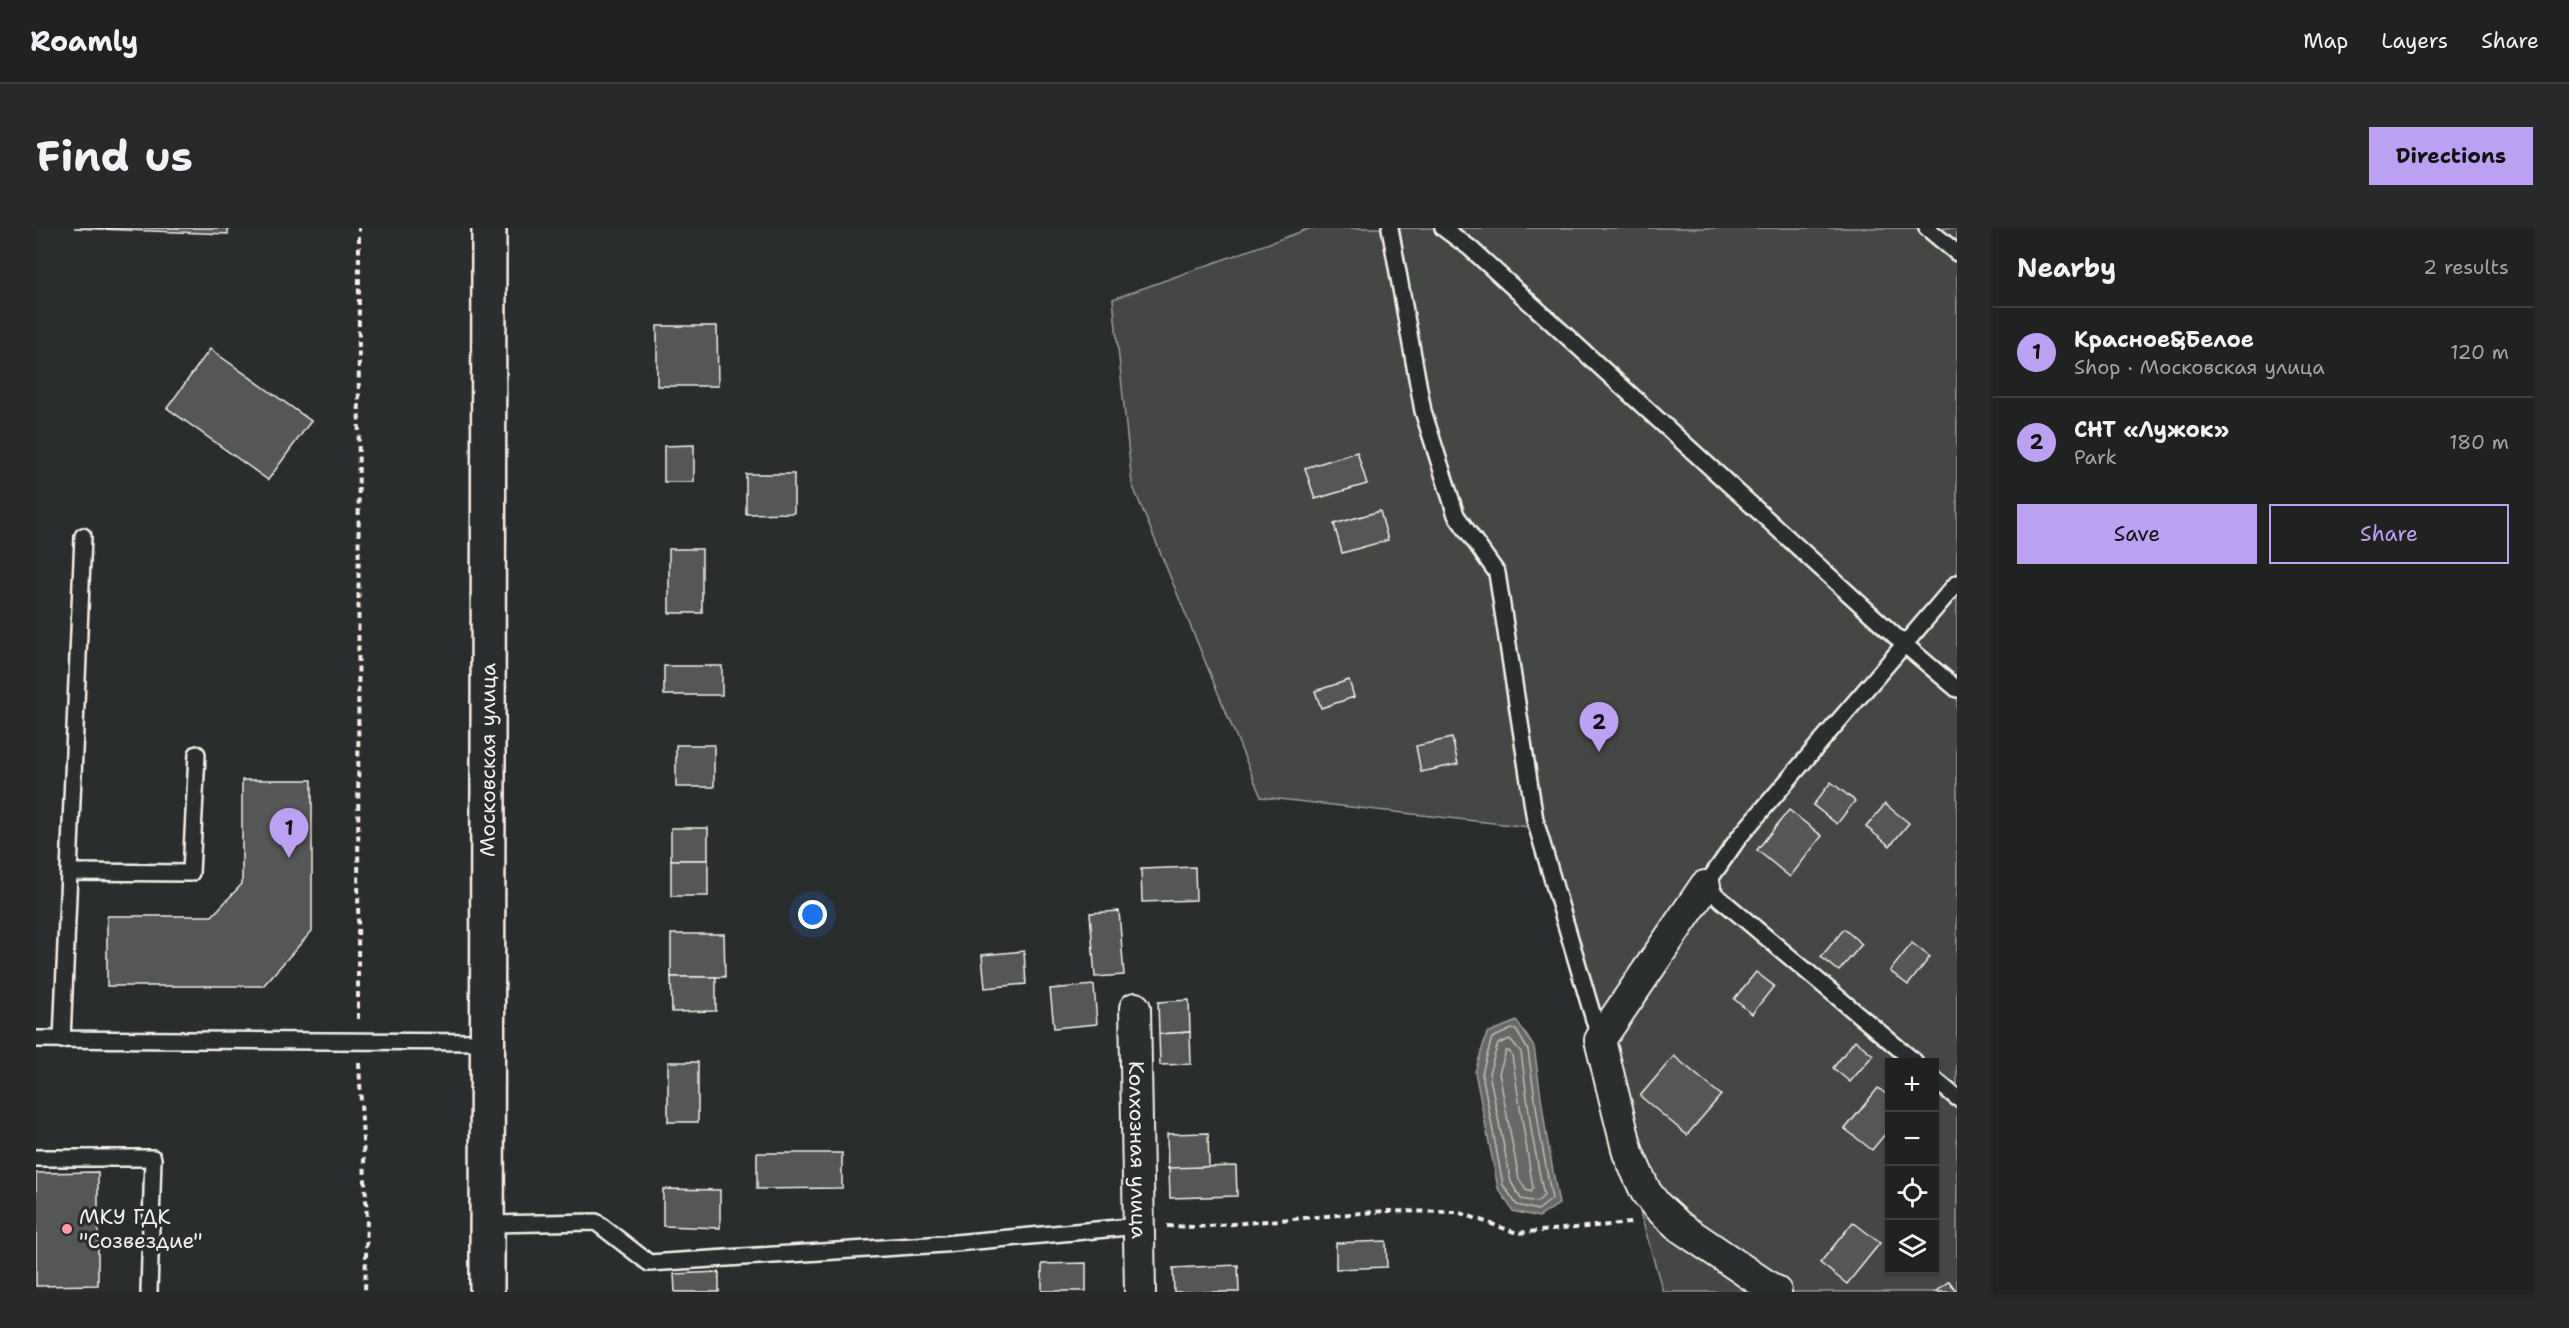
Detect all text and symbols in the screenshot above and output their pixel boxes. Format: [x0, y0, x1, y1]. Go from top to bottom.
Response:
text: Roamly [30, 22, 138, 60]
text: Map [2303, 27, 2348, 55]
text: Layers [2381, 27, 2448, 55]
text: Share [2481, 27, 2539, 55]
button: Directions [2369, 127, 2533, 185]
text: Find us [36, 128, 193, 184]
text: Nearby [2017, 250, 2116, 285]
text: 2 results [2423, 254, 2509, 280]
text: Красное&Белое [2074, 325, 2254, 354]
text: 1 [2032, 339, 2041, 365]
text: 120 m [2450, 339, 2509, 365]
text: Shop · Московская улица [2074, 354, 2325, 380]
text: СНТ «Лужок» [2074, 415, 2229, 444]
text: 2 [2030, 429, 2044, 455]
text: 180 m [2449, 429, 2509, 455]
text: Park [2074, 444, 2117, 470]
button: Save [2017, 504, 2257, 564]
button: Share [2269, 504, 2509, 564]
street label: Московская улица [474, 663, 502, 857]
pin: 2 [1580, 702, 1618, 752]
pin: 1 [270, 808, 308, 858]
your location [798, 900, 827, 929]
map controls [1885, 1058, 1939, 1274]
button: + [1885, 1058, 1939, 1112]
street label: Колхозная улица [1122, 1061, 1153, 1239]
button: − [1885, 1112, 1939, 1166]
button: locate [1885, 1166, 1939, 1220]
place label: МКУ ГДК "Созвездие" [79, 1203, 203, 1255]
button: layers [1885, 1220, 1939, 1274]
marker: МКУ ГДК "Созвездие" [60, 1222, 74, 1236]

